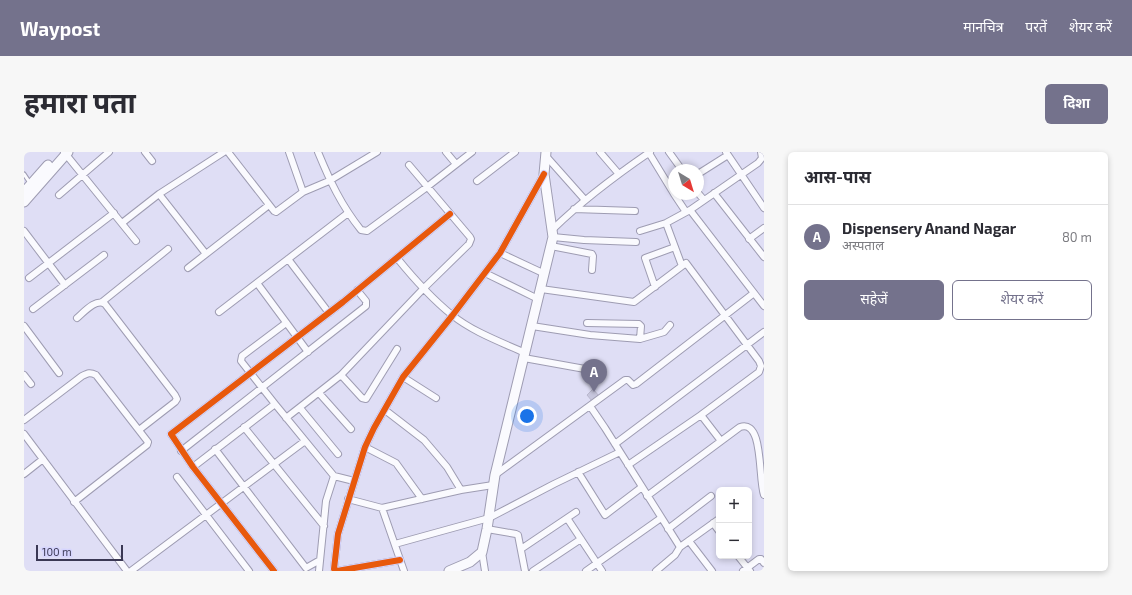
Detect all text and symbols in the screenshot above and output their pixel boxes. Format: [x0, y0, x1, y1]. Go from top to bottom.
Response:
text: Waypost [20, 17, 100, 40]
text: मानचित्र [963, 18, 1003, 35]
text: परतें [1025, 18, 1047, 35]
text: शेयर करें [1069, 18, 1112, 35]
button: दिशा [1045, 84, 1108, 124]
text: हमारा पता [24, 85, 136, 119]
north arrow [668, 164, 704, 200]
text: आस-पास [804, 166, 871, 186]
text: Dispensery Anand Nagar [842, 219, 1016, 237]
text: A [813, 229, 821, 245]
text: 80 m [1062, 229, 1092, 245]
text: अस्पताल [842, 237, 884, 253]
button: सहेजें [804, 280, 944, 320]
button: शेयर करें [952, 280, 1092, 320]
pin: A [581, 359, 607, 392]
your location [517, 406, 537, 426]
map controls [716, 487, 752, 559]
button: + [716, 487, 752, 523]
button: − [716, 523, 752, 559]
scale bar [36, 543, 123, 562]
text: 100 m [42, 545, 72, 558]

